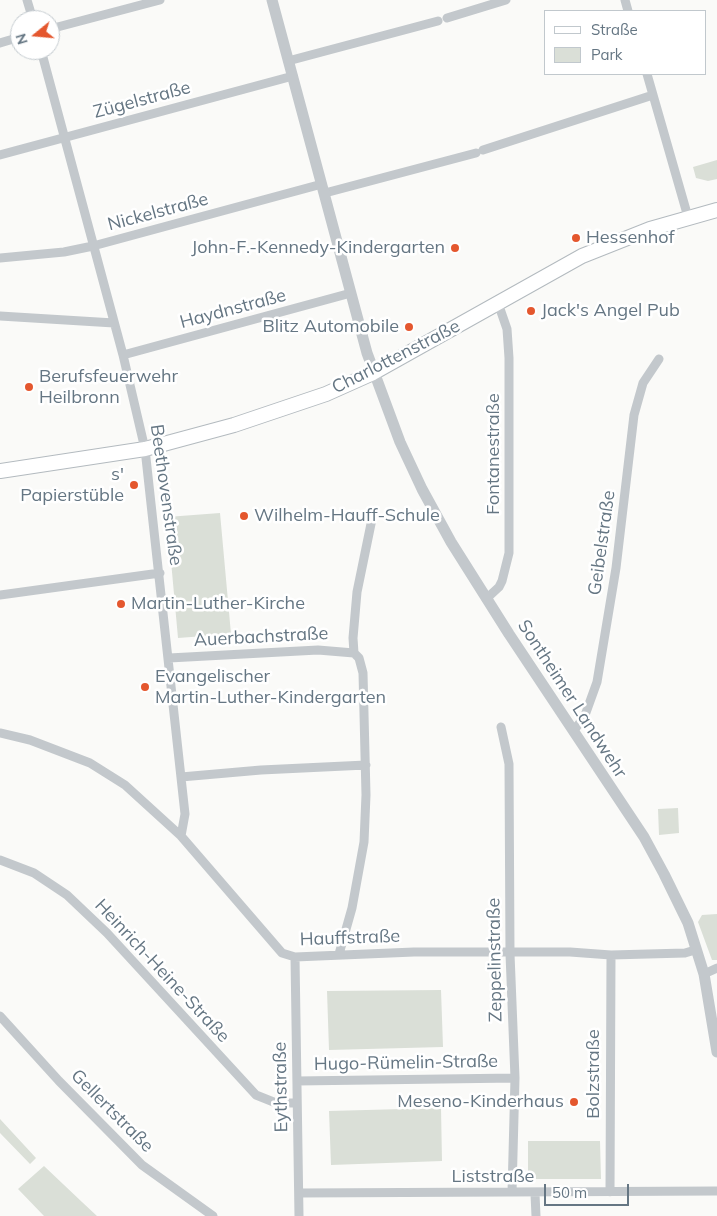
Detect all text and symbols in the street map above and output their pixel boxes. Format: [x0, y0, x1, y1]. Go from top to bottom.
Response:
north arrow [10, 10, 60, 60]
legend [544, 10, 707, 75]
text: Straße [591, 20, 638, 39]
text: N [11, 31, 32, 47]
text: Park [591, 45, 623, 64]
street label: Zügelstraße [91, 77, 193, 123]
street label: Nickelstraße [105, 188, 211, 236]
place label: Hessenhof [586, 227, 675, 249]
marker: Hessenhof [570, 232, 582, 244]
place label: John-F.-Kennedy-Kindergarten [191, 237, 445, 259]
marker: John-F.-Kennedy-Kindergarten [449, 242, 461, 254]
street label: Haydnstraße [178, 284, 288, 334]
place label: Jack's Angel Pub [541, 300, 680, 322]
marker: Jack's Angel Pub [525, 305, 537, 317]
street label: Charlottenstraße [328, 315, 464, 399]
place label: Blitz Automobile [262, 316, 399, 338]
marker: Blitz Automobile [403, 321, 415, 333]
place label: Berufsfeuerwehr Heilbronn [39, 366, 178, 408]
marker: Berufsfeuerwehr Heilbronn [23, 381, 35, 393]
street label: Fontanestraße [483, 393, 505, 515]
street label: Beethovenstraße [145, 423, 187, 567]
place label: s' Papierstüble [20, 464, 124, 506]
marker: s' Papierstüble [128, 479, 140, 491]
street label: Geibelstraße [584, 489, 620, 597]
place label: Wilhelm-Hauff-Schule [254, 505, 440, 527]
marker: Wilhelm-Hauff-Schule [238, 510, 250, 522]
place label: Martin-Luther-Kirche [131, 593, 305, 615]
marker: Martin-Luther-Kirche [115, 598, 127, 610]
street label: Sontheimer Landwehr [513, 616, 631, 782]
street label: Auerbachstraße [193, 623, 329, 651]
place label: Evangelischer Martin-Luther-Kindergarten [155, 666, 386, 709]
marker: Evangelischer Martin-Luther-Kindergarten [139, 681, 151, 693]
street label: Heinrich-Heine-Straße [90, 895, 234, 1047]
street label: Zeppelinstraße [483, 898, 507, 1022]
street label: Hauffstraße [299, 925, 401, 951]
street label: Bolzstraße [583, 1029, 605, 1119]
street label: Eythstraße [269, 1042, 293, 1132]
street label: Hugo-Rümelin-Straße [314, 1051, 498, 1075]
street label: Gellertstraße [66, 1065, 158, 1157]
place label: Meseno-Kinderhaus [397, 1091, 564, 1113]
marker: Meseno-Kinderhaus [568, 1096, 580, 1108]
street label: Liststraße [452, 1166, 534, 1188]
scale bar [547, 1174, 632, 1206]
text: 50 m [552, 1183, 587, 1202]

